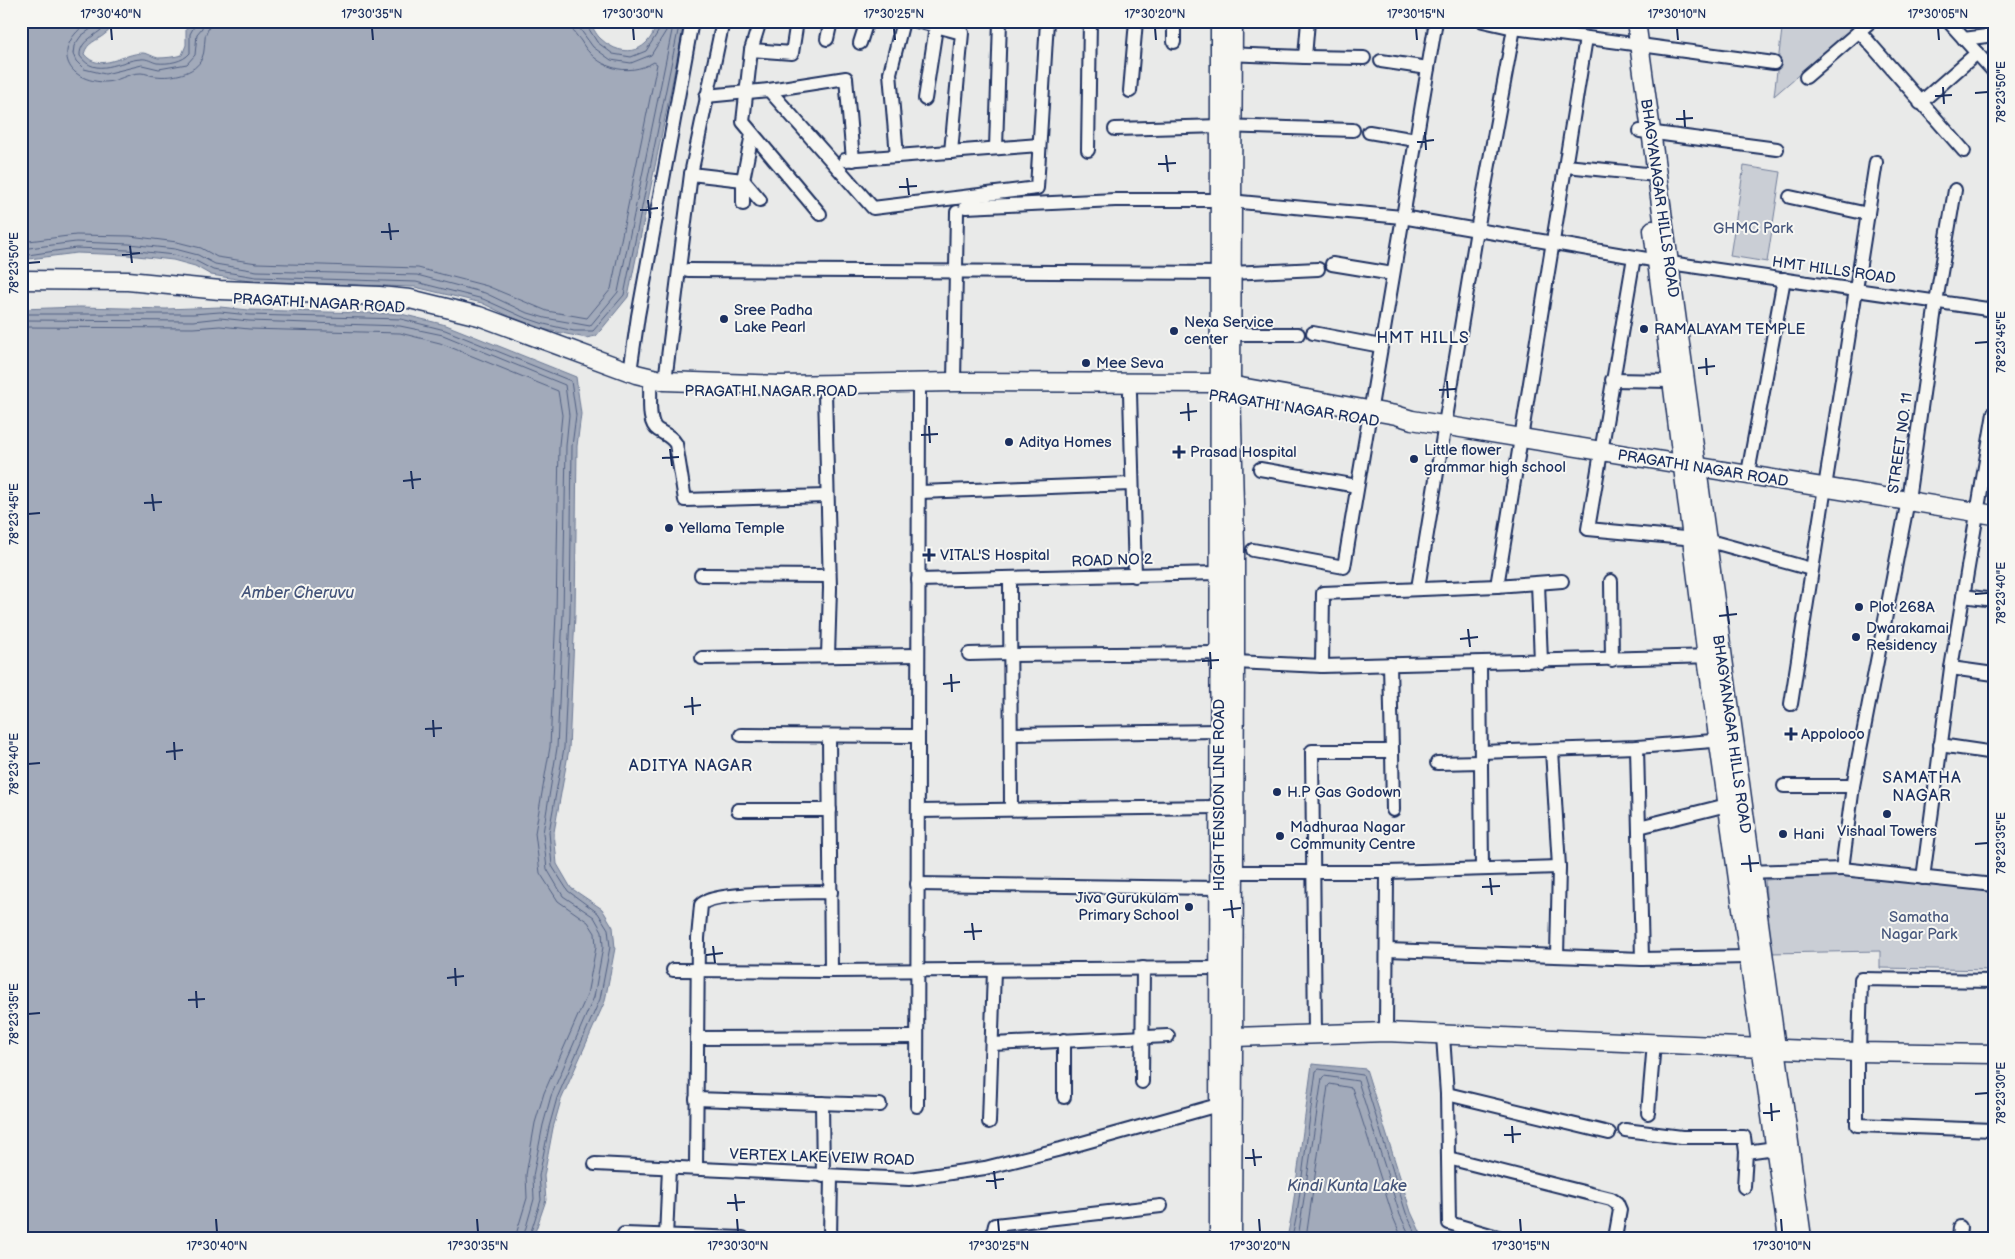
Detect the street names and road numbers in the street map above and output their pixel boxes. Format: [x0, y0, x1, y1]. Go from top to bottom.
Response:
street label: BHAGYANAGAR HILLS ROAD [1636, 97, 1683, 299]
street label: HMT HILLS ROAD [1771, 252, 1897, 289]
street label: PRAGATHI NAGAR ROAD [232, 289, 406, 318]
street label: PRAGATHI NAGAR ROAD [685, 382, 857, 401]
street label: PRAGATHI NAGAR ROAD [1207, 386, 1381, 431]
street label: STREET NO. 11 [1884, 391, 1917, 495]
street label: PRAGATHI NAGAR ROAD [1616, 446, 1790, 491]
street label: ROAD NO 2 [1071, 550, 1153, 571]
street label: BHAGYANAGAR HILLS ROAD [1708, 633, 1755, 835]
street label: HIGH TENSION LINE ROAD [1210, 699, 1229, 891]
street label: VERTEX LAKE VEIW ROAD [729, 1145, 915, 1170]

